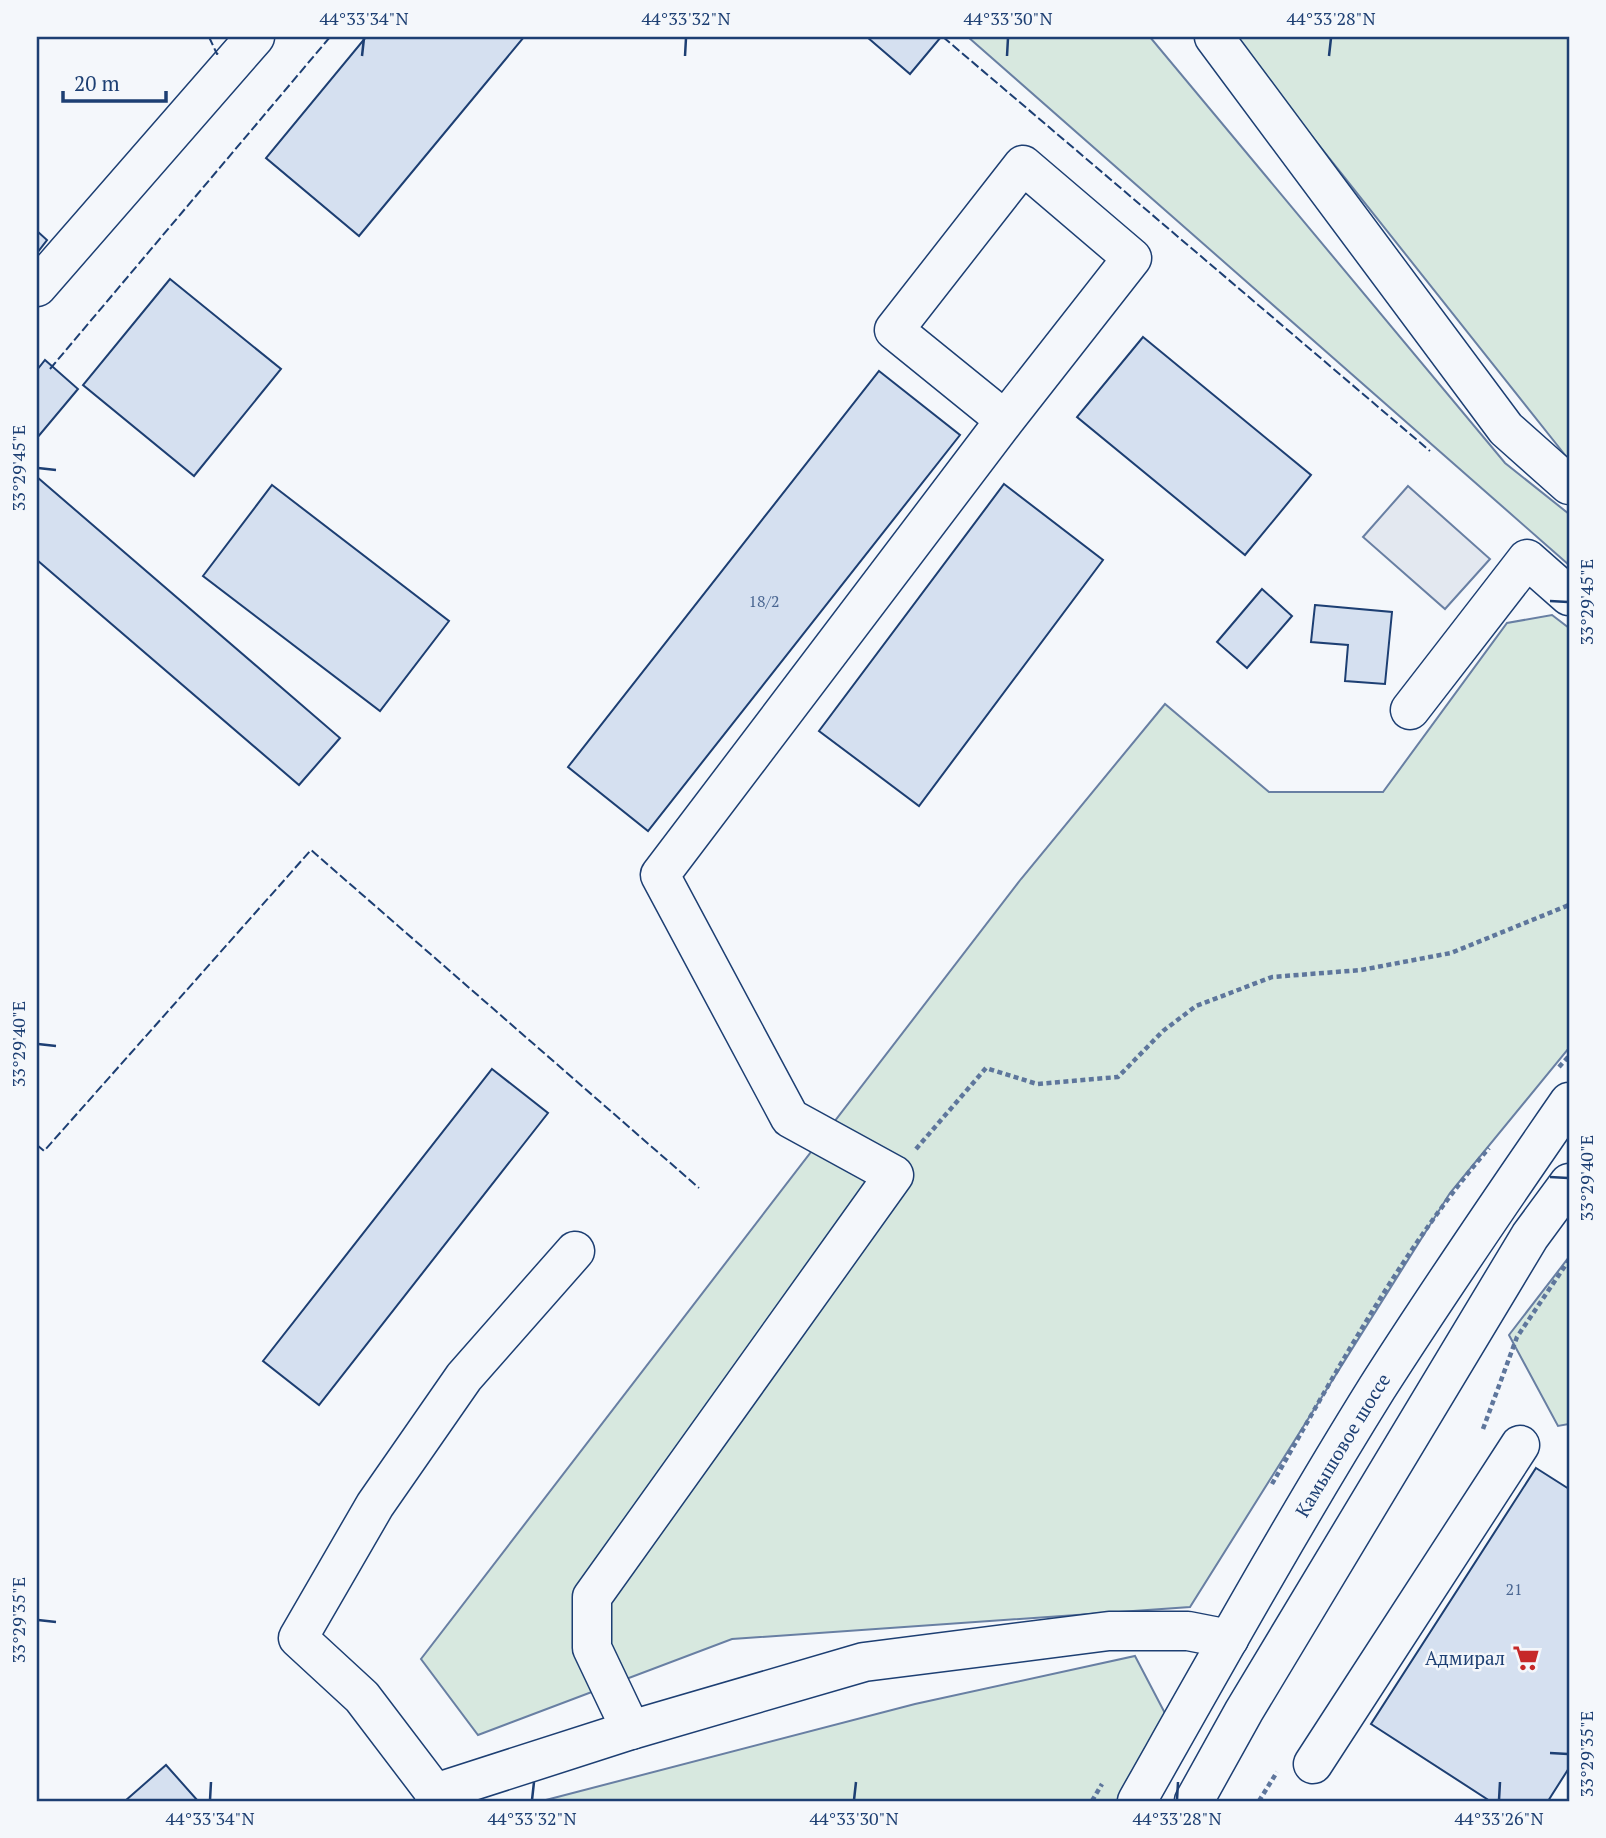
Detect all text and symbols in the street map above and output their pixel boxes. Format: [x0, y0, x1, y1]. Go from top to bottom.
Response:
text: 44°33'34"N [319, 6, 409, 30]
text: 44°33'32"N [641, 6, 731, 30]
text: 44°33'30"N [963, 6, 1053, 30]
text: 44°33'28"N [1286, 6, 1376, 30]
scale bar [63, 60, 166, 104]
text: 20 m [74, 69, 120, 97]
text: 33°29'45"E [6, 425, 30, 511]
text: 33°29'45"E [1574, 559, 1598, 645]
house number: 18/2 [748, 590, 780, 612]
text: 33°29'40"E [6, 1001, 30, 1087]
text: 33°29'40"E [1574, 1135, 1598, 1221]
street label: Камышовое шоссе [1289, 1368, 1395, 1521]
text: 33°29'35"E [6, 1577, 30, 1663]
house number: 21 [1505, 1578, 1523, 1600]
supermarket icon: Адмирал [1511, 1643, 1541, 1673]
place label: Адмирал [1425, 1645, 1505, 1670]
text: 33°29'35"E [1574, 1711, 1598, 1797]
text: 44°33'34"N [165, 1806, 255, 1830]
text: 44°33'32"N [487, 1806, 577, 1830]
text: 44°33'30"N [809, 1806, 899, 1830]
text: 44°33'28"N [1132, 1806, 1222, 1830]
text: 44°33'26"N [1454, 1806, 1544, 1830]

